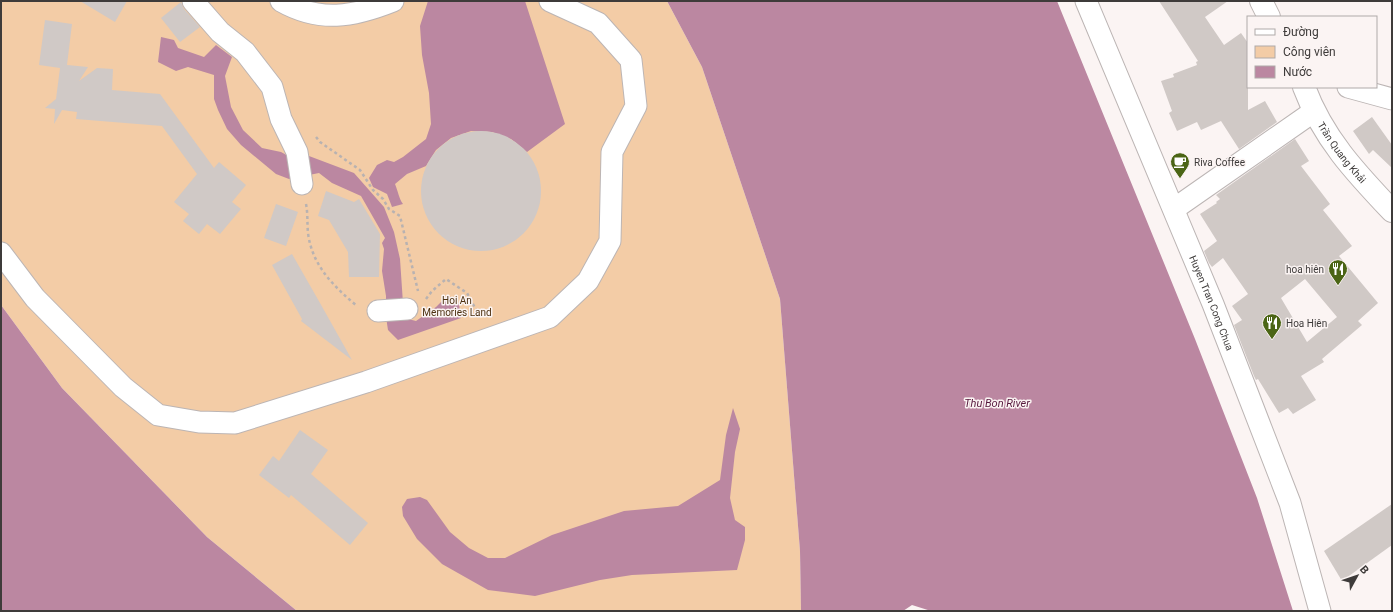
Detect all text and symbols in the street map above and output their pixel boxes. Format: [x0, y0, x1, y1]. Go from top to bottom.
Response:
legend [1247, 16, 1377, 88]
text: Đường [1283, 25, 1319, 39]
text: Công viên [1283, 45, 1336, 59]
text: Nước [1283, 65, 1312, 79]
street label: Trần Quang Khải [1316, 120, 1369, 185]
cafe icon: Riva Coffee [1169, 151, 1191, 179]
place label: Riva Coffee [1194, 157, 1245, 168]
street label: Huyen Tran Cong Chua [1188, 254, 1236, 352]
restaurant icon: hoa hiên [1327, 258, 1349, 286]
place label: hoa hiên [1286, 264, 1324, 275]
park label: Hoi An Memories Land [422, 295, 492, 318]
restaurant icon: Hoa Hiên [1261, 312, 1283, 340]
place label: Hoa Hiên [1286, 318, 1327, 329]
water label: Thu Bon River [964, 397, 1030, 410]
north arrow [1337, 556, 1377, 596]
text: B [1357, 563, 1372, 577]

